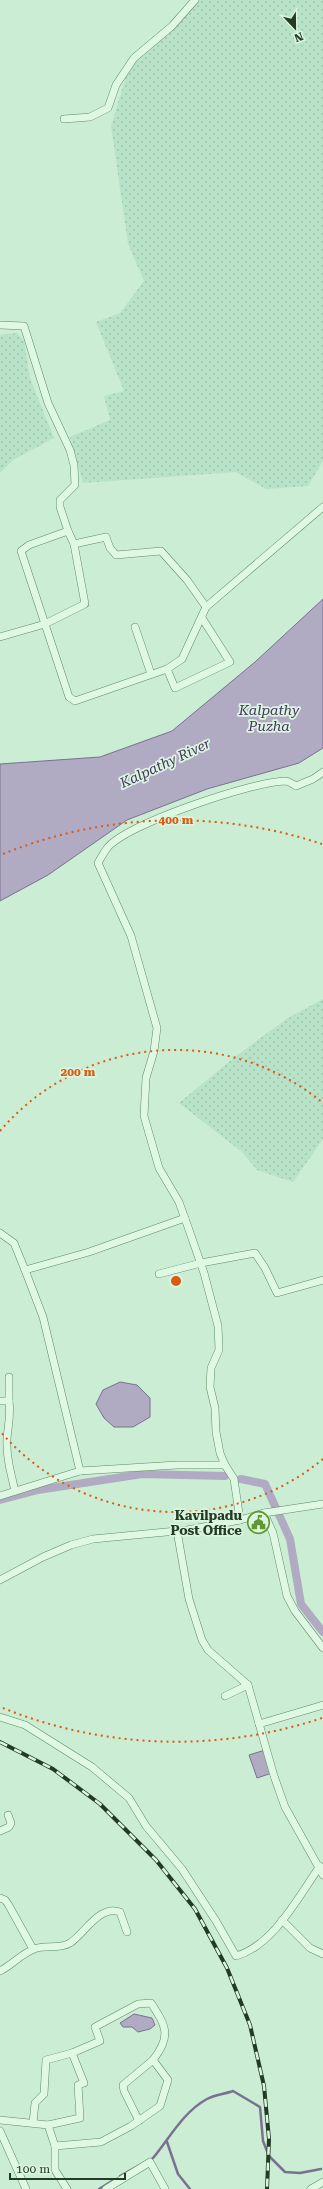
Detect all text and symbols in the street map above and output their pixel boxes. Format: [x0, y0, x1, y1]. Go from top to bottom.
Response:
north arrow [275, 8, 315, 48]
text: N [292, 29, 305, 45]
water label: Kalpathy Puzha [238, 702, 300, 734]
water label: Kalpathy River [116, 735, 213, 791]
text: 400 m [159, 813, 194, 827]
text: 200 m [61, 1065, 96, 1079]
centre of rings [169, 1274, 183, 1288]
place label: Kavilpadu Post Office [171, 1508, 242, 1538]
public building icon: Kavilpadu Post Office [245, 1509, 271, 1535]
scale bar [10, 2155, 125, 2181]
text: 100 m [16, 2162, 50, 2176]

